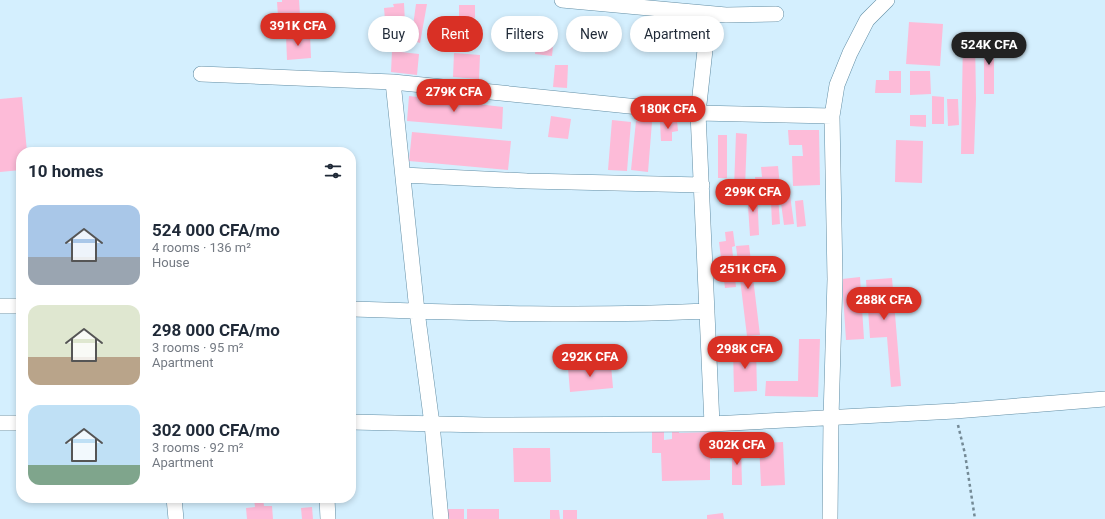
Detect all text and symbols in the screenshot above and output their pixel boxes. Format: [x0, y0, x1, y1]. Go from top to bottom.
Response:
pin: 391K CFA [257, 13, 339, 47]
chip: Buy [368, 16, 419, 52]
chip: Rent [427, 16, 483, 52]
chip: Filters [491, 16, 558, 52]
chip: New [566, 16, 622, 52]
chip: Apartment [630, 16, 724, 52]
text: 391K CFA [269, 18, 327, 33]
pin: 524K CFA [948, 32, 1030, 66]
text: 524K CFA [960, 37, 1018, 52]
pin: 279K CFA [413, 79, 495, 113]
text: 279K CFA [425, 84, 483, 99]
pin: 180K CFA [627, 96, 709, 130]
text: 180K CFA [639, 101, 697, 116]
icon: filters [322, 160, 344, 182]
text: 10 homes [28, 161, 104, 181]
pin: 299K CFA [712, 179, 794, 213]
text: 299K CFA [724, 184, 782, 199]
text: 524 000 CFA/mo [152, 220, 280, 240]
icon: home [60, 221, 108, 269]
text: 4 rooms · 136 m² [152, 240, 251, 255]
text: House [152, 255, 189, 270]
pin: 251K CFA [707, 256, 789, 290]
text: 251K CFA [719, 261, 777, 276]
pin: 288K CFA [843, 287, 925, 321]
text: 288K CFA [855, 292, 913, 307]
text: 298 000 CFA/mo [152, 320, 280, 340]
icon: home [60, 321, 108, 369]
pin: 298K CFA [704, 336, 786, 370]
text: 3 rooms · 95 m² [152, 340, 244, 355]
text: 298K CFA [716, 341, 774, 356]
pin: 292K CFA [549, 344, 631, 378]
text: 292K CFA [561, 349, 619, 364]
text: Apartment [152, 355, 214, 370]
text: 302 000 CFA/mo [152, 420, 280, 440]
icon: home [60, 421, 108, 469]
pin: 302K CFA [696, 432, 778, 466]
text: 302K CFA [708, 437, 766, 452]
text: 3 rooms · 92 m² [152, 440, 244, 455]
text: Apartment [152, 455, 214, 470]

